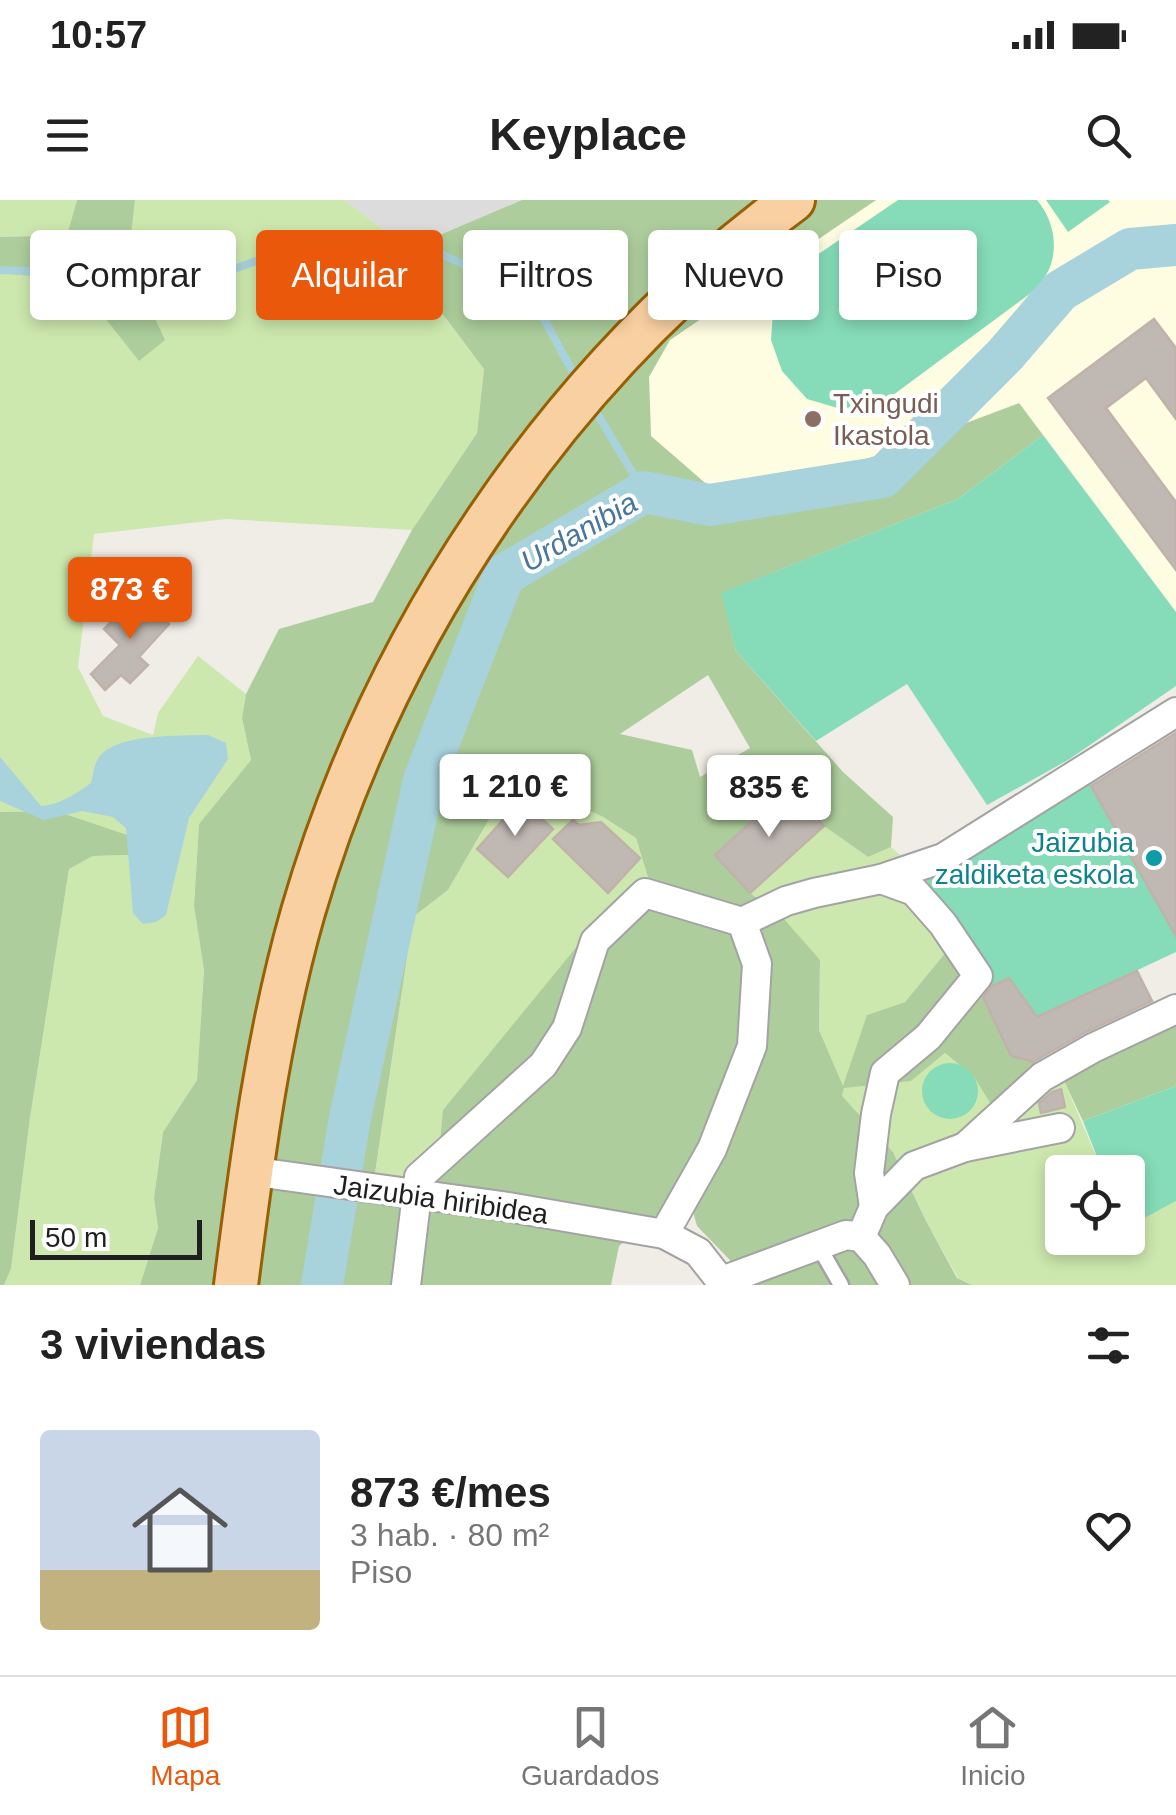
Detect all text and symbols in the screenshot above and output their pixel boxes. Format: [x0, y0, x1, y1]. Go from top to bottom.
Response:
text: 10:57 [50, 14, 147, 56]
icon: menu [40, 108, 95, 163]
icon: search [1081, 108, 1136, 163]
text: Keyplace [489, 109, 687, 160]
chip: Comprar [30, 230, 236, 320]
chip: Alquilar [256, 230, 443, 320]
chip: Filtros [463, 230, 628, 320]
chip: Nuevo [648, 230, 819, 320]
chip: Piso [839, 230, 977, 320]
place label: Txingudi Ikastola [833, 388, 939, 451]
marker: Txingudi Ikastola [802, 408, 824, 430]
water label: Urdanibia [515, 485, 643, 578]
pin: 873 € [60, 557, 200, 642]
text: 873 € [90, 571, 170, 607]
pin: 1 210 € [423, 754, 607, 839]
pin: 835 € [699, 755, 839, 840]
text: 1 210 € [462, 768, 568, 804]
text: 835 € [729, 769, 809, 805]
place label: Jaizubia zaldiketa eskola [935, 827, 1134, 890]
marker: Jaizubia zaldiketa eskola [1143, 847, 1165, 869]
map controls [1045, 1155, 1145, 1255]
button: locate [1045, 1155, 1145, 1255]
street label: Jaizubia hiribidea [332, 1169, 551, 1230]
scale bar [30, 1215, 202, 1260]
text: 50 m [45, 1222, 107, 1253]
icon: filters [1081, 1318, 1136, 1373]
text: 3 viviendas [40, 1321, 266, 1368]
text: 873 €/mes [350, 1469, 551, 1516]
icon: home [120, 1470, 240, 1590]
icon: heart [1081, 1503, 1136, 1558]
text: 3 hab. · 80 m² [350, 1517, 549, 1553]
text: Piso [350, 1554, 412, 1590]
tab: Mapa [150, 1700, 220, 1792]
tab: Guardados [521, 1700, 660, 1792]
tab: Inicio [960, 1700, 1026, 1792]

